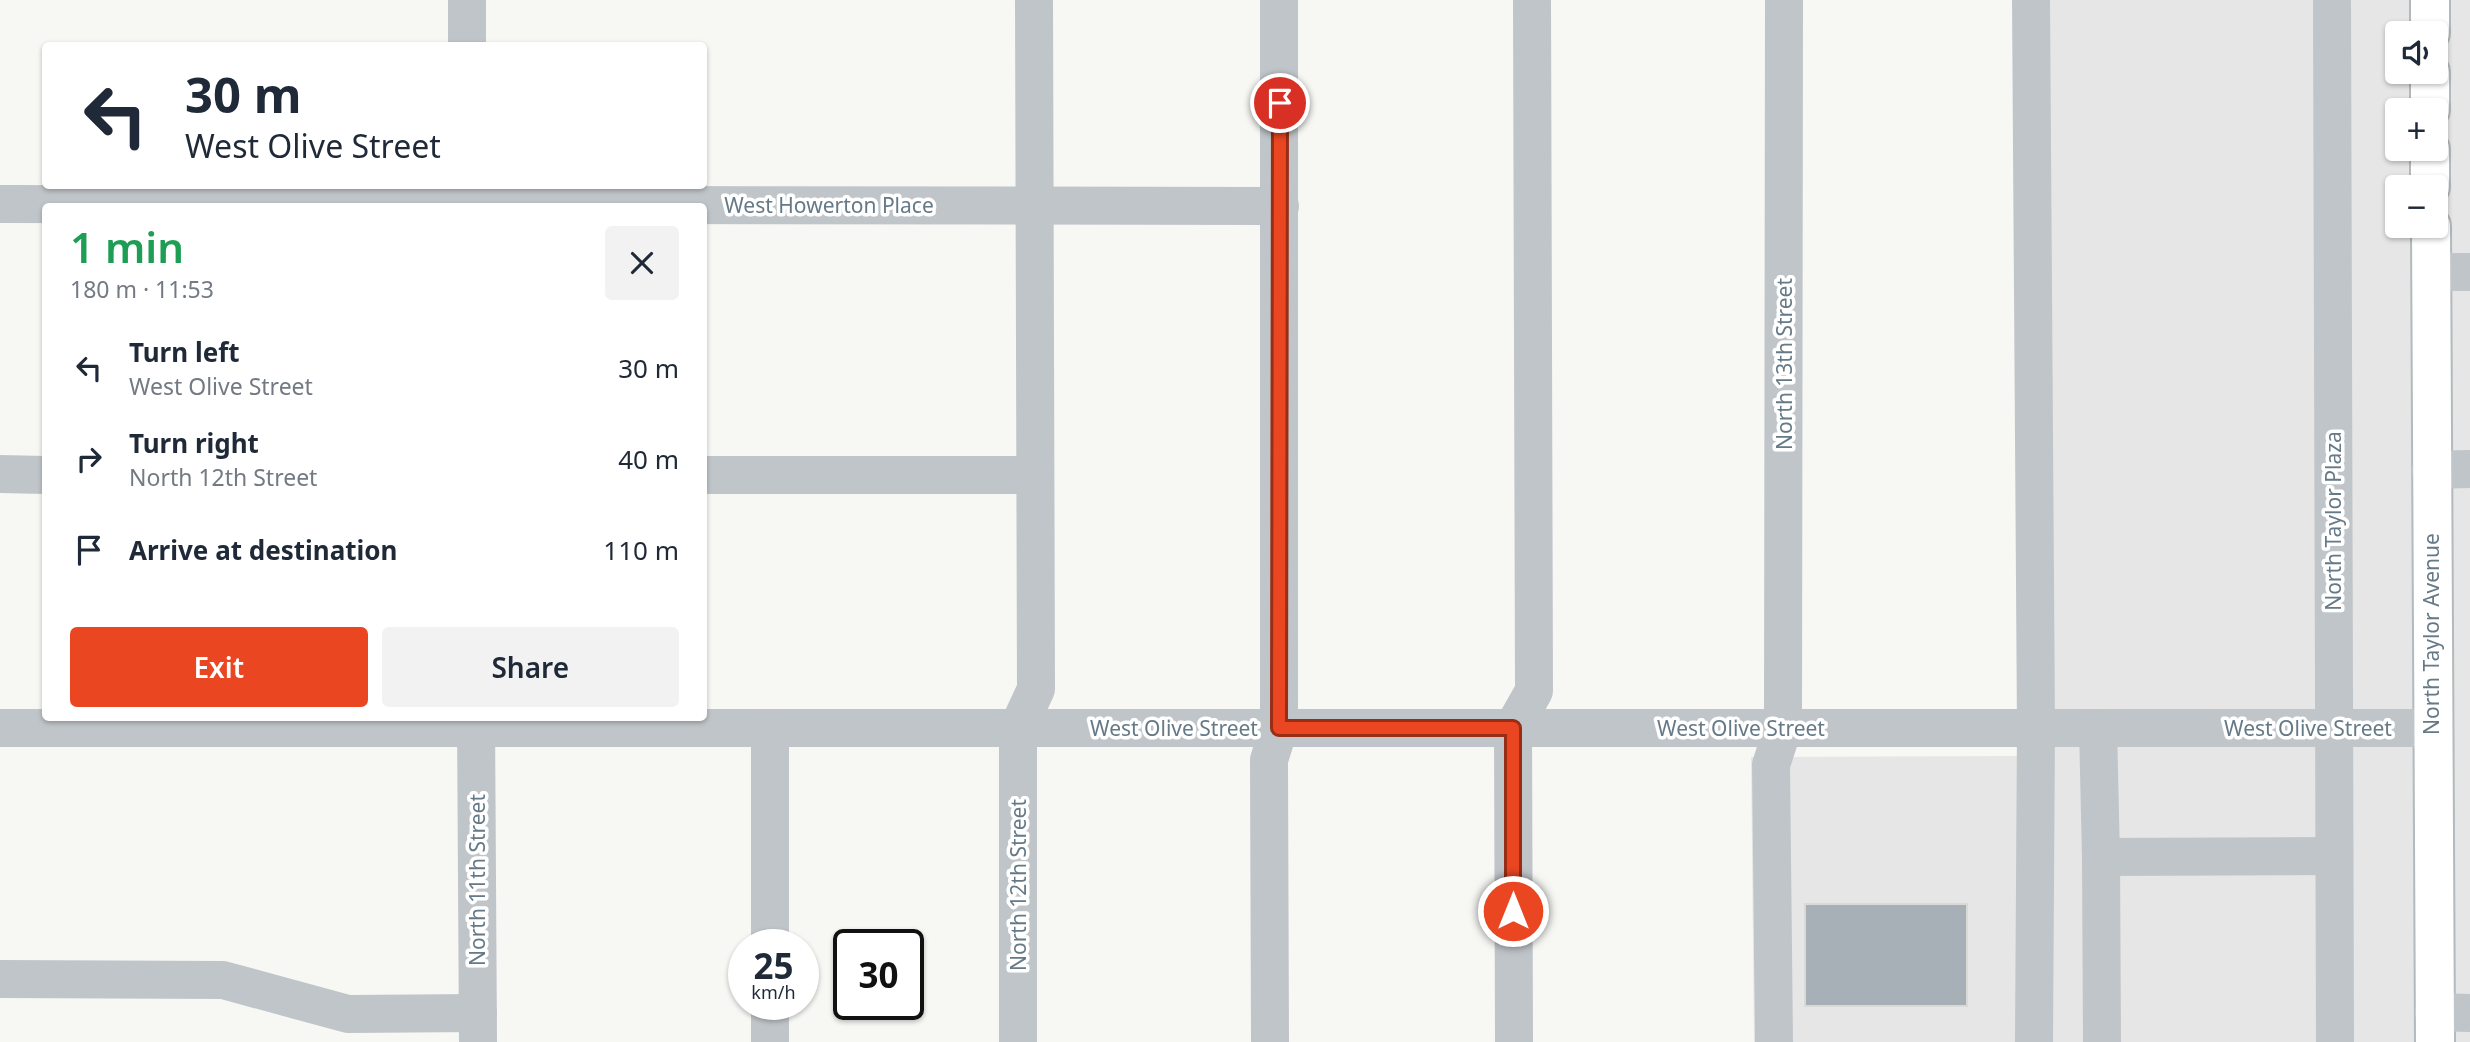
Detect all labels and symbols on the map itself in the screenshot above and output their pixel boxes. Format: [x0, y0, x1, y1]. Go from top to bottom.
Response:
pin [1250, 73, 1310, 133]
street label: West Howerton Place [724, 191, 934, 219]
street label: North 13th Street [1770, 278, 1798, 450]
street label: North Taylor Plaza [2319, 431, 2347, 611]
street label: North Taylor Avenue [2417, 533, 2445, 735]
street label: West Olive Street [1090, 714, 1258, 742]
street label: West Olive Street [1657, 714, 1825, 742]
street label: West Olive Street [2224, 714, 2392, 742]
street label: North 11th Street [463, 794, 491, 966]
street label: North 12th Street [1004, 799, 1032, 971]
position arrow [1476, 874, 1550, 948]
speed limit sign: 30 [833, 929, 924, 1020]

